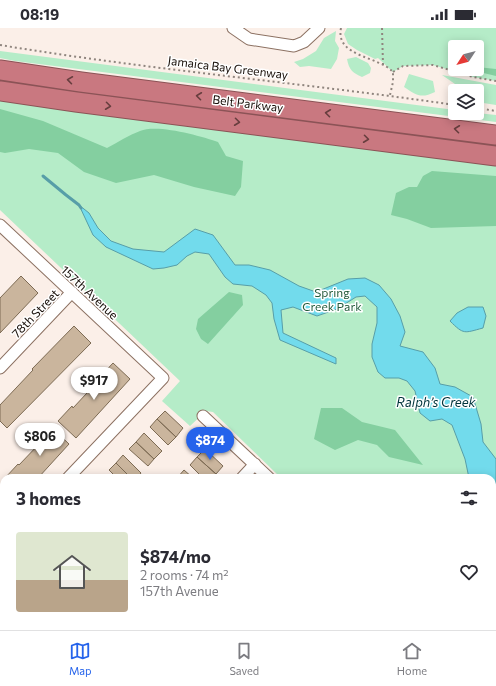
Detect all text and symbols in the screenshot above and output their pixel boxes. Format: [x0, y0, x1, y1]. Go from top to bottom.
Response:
text: 08:19 [20, 5, 59, 23]
north arrow [448, 40, 484, 76]
map controls [448, 40, 484, 120]
street label: Jamaica Bay Greenway [167, 53, 289, 82]
one-way arrow [67, 76, 74, 85]
button: layers [448, 84, 484, 120]
one-way arrow [196, 92, 203, 101]
street label: Belt Parkway [212, 92, 284, 114]
one-way arrow [105, 101, 111, 110]
one-way arrow [325, 109, 331, 118]
one-way arrow [234, 117, 240, 126]
one-way arrow [454, 125, 460, 134]
one-way arrow [363, 134, 369, 143]
street label: 157th Avenue [59, 262, 121, 322]
park label: Spring Creek Park [302, 285, 362, 313]
street label: 78th Street [9, 286, 61, 340]
pin: $917 [70, 367, 118, 401]
text: $917 [80, 372, 108, 388]
water label: Ralph’s Creek [396, 394, 477, 410]
pin: $806 [16, 423, 64, 457]
pin: $874 [186, 427, 234, 461]
text: $806 [24, 428, 56, 444]
text: $874 [195, 432, 225, 448]
icon: filters [458, 487, 480, 509]
text: 3 homes [16, 488, 81, 509]
text: $874/mo [140, 546, 211, 567]
icon: home [48, 548, 96, 596]
icon: heart [458, 561, 480, 583]
text: 2 rooms · 74 m² [140, 567, 228, 583]
text: 157th Avenue [140, 583, 219, 599]
tab: Map [69, 640, 92, 677]
tab: Saved [229, 640, 259, 677]
tab: Home [397, 640, 427, 677]

